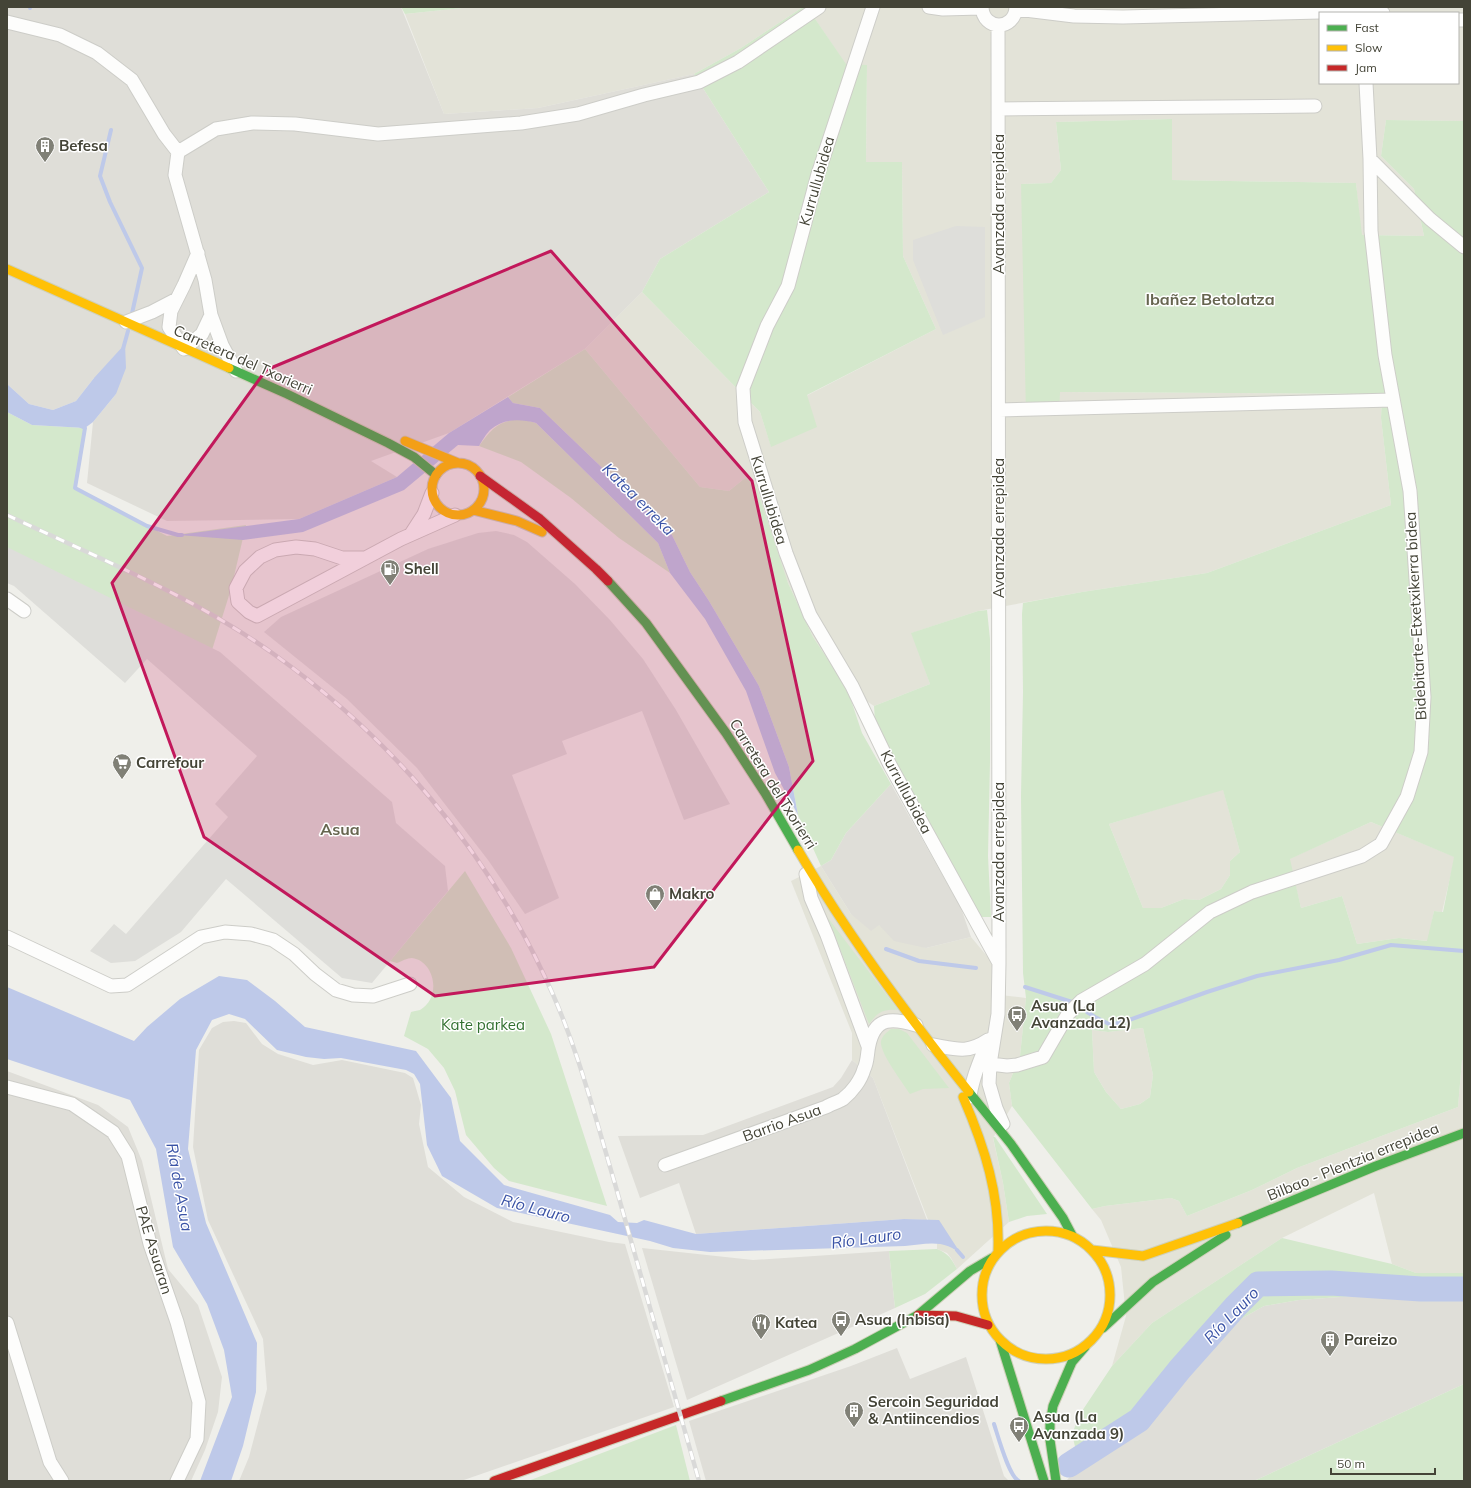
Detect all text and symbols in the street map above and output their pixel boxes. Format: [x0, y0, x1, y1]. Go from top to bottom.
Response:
legend [1319, 12, 1459, 84]
text: Fast [1355, 20, 1379, 35]
text: Slow [1355, 40, 1383, 55]
text: Jam [1355, 60, 1377, 75]
street label: Kurrullubidea [795, 134, 838, 228]
street label: Avanzada errepidea [989, 134, 1008, 274]
building icon: Befesa [34, 135, 56, 163]
place label: Befesa [59, 136, 108, 155]
district label: Ibañez Betolatza [1145, 289, 1275, 309]
street label: Carretera del Txorierri [171, 320, 316, 399]
street label: Kurrullubidea [747, 453, 792, 547]
street label: Avanzada errepidea [989, 458, 1008, 598]
water label: Katea erreka [599, 459, 680, 540]
street label: Bidebitarte-Etxetxikerra bidea [1401, 511, 1430, 721]
fuel station icon: Shell [379, 558, 401, 586]
place label: Shell [404, 559, 439, 578]
street label: Carretera del Txorierri [726, 715, 821, 852]
street label: Kurrullubidea [876, 747, 936, 837]
supermarket icon: Carrefour [111, 752, 133, 780]
place label: Carrefour [136, 753, 204, 772]
street label: Avanzada errepidea [989, 782, 1008, 922]
district label: Asua [320, 819, 360, 839]
shop icon: Makro [644, 883, 666, 911]
place label: Makro [669, 884, 714, 903]
place label: Asua (La Avanzada 12) [1031, 996, 1131, 1032]
bus stop icon: Asua (La Avanzada 12) [1006, 1004, 1028, 1032]
park label: Kate parkea [441, 1015, 525, 1034]
street label: Barrio Asua [740, 1100, 824, 1146]
street label: Bilbao - Plentzia errepidea [1264, 1118, 1442, 1205]
water label: Ría de Asua [162, 1141, 198, 1233]
water label: Río Lauro [499, 1189, 573, 1227]
street label: PAE Asuaran [132, 1203, 177, 1296]
water label: Río Lauro [830, 1223, 902, 1253]
water label: Río Lauro [1199, 1283, 1263, 1347]
bus stop icon: Asua (Inbisa) [830, 1309, 852, 1337]
place label: Asua (Inbisa) [855, 1310, 950, 1329]
restaurant icon: Katea [750, 1312, 772, 1340]
place label: Katea [775, 1313, 817, 1332]
building icon: Pareizo [1319, 1329, 1341, 1357]
place label: Pareizo [1344, 1330, 1398, 1349]
place label: Sercoin Seguridad & Antiincendios [868, 1392, 999, 1428]
building icon: Sercoin Seguridad & Antiincendios [843, 1400, 865, 1428]
place label: Asua (La Avanzada 9) [1033, 1407, 1124, 1443]
bus stop icon: Asua (La Avanzada 9) [1008, 1415, 1030, 1443]
scale bar [1331, 1450, 1435, 1476]
text: 50 m [1337, 1456, 1365, 1471]

